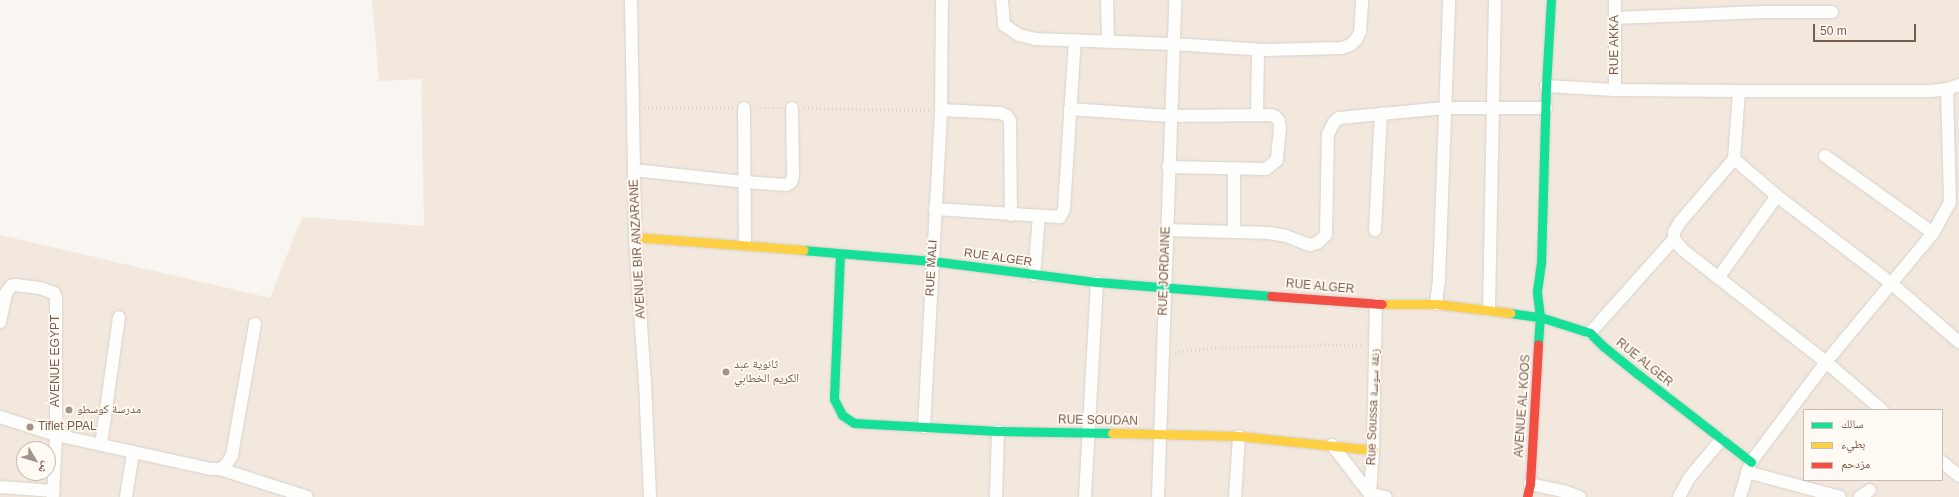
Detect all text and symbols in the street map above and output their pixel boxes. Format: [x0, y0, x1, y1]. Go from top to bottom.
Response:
street label: RUE AKKA [1608, 15, 1622, 75]
scale bar [1815, 16, 1918, 42]
text: 50 m [1820, 24, 1847, 38]
street label: AVENUE BIR ANZARANE [627, 178, 649, 320]
street label: RUE JORDAINE [1156, 226, 1174, 316]
street label: RUE MALI [923, 239, 941, 297]
street label: RUE ALGER [963, 246, 1033, 270]
street label: RUE ALGER [1285, 277, 1355, 297]
street label: AVENUE EGYPT [49, 315, 63, 407]
street label: RUE ALGER [1613, 336, 1675, 390]
street label: Rue Soussa زنقة سوسة [1365, 348, 1383, 466]
street label: AVENUE AL KOOS [1512, 353, 1534, 459]
place label: ثانوية عبد الكريم الخطابي [734, 358, 799, 386]
marker: ثانوية عبد الكريم الخطابي [721, 367, 731, 377]
place label: مدرسة كوسطو [77, 403, 141, 417]
marker: مدرسة كوسطو [64, 405, 74, 415]
legend [1803, 409, 1943, 481]
street label: RUE SOUDAN [1058, 413, 1138, 429]
text: سالك [1841, 417, 1863, 431]
place label: Tiflet PPAL [38, 420, 97, 434]
marker: Tiflet PPAL [25, 422, 35, 432]
text: بطيء [1841, 437, 1865, 451]
north arrow [16, 441, 56, 481]
text: مزدحم [1841, 457, 1870, 471]
text: ش [36, 459, 53, 476]

